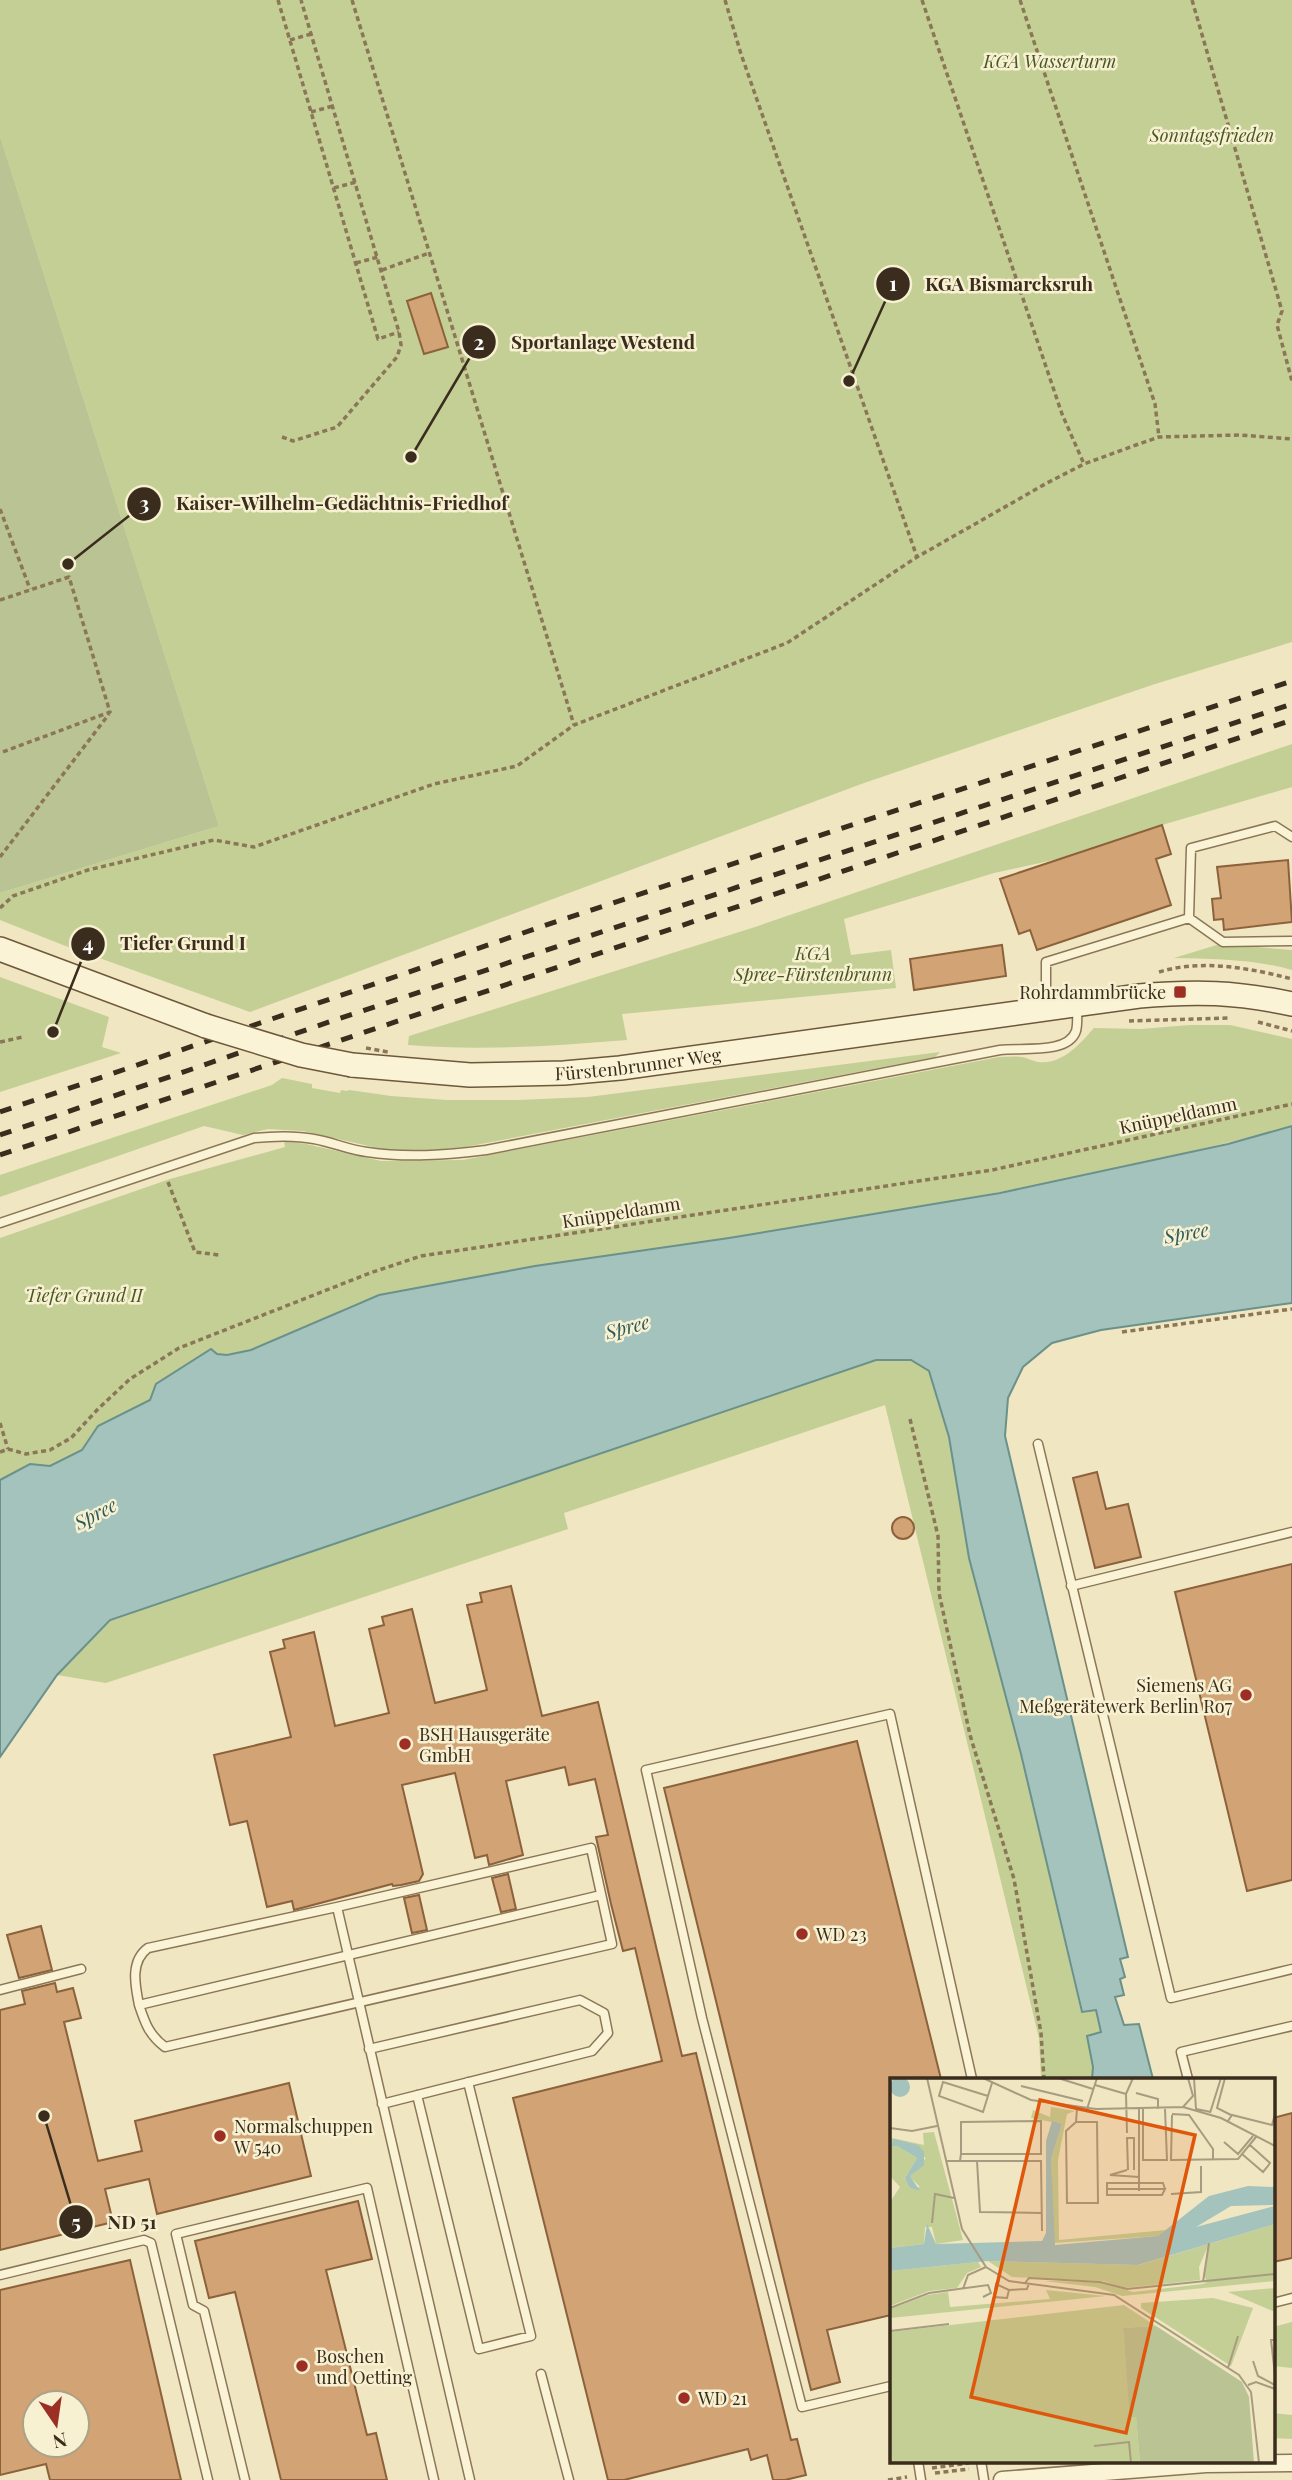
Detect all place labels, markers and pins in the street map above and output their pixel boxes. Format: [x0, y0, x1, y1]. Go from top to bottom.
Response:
callout: KGA Bismarcksruh [876, 264, 1107, 304]
callout: Sportanlage Westend [462, 322, 709, 362]
callout: Kaiser-Wilhelm-Gedächtnis-Friedhof [127, 484, 522, 524]
callout: Tiefer Grund I [71, 924, 260, 964]
place label: Rohrdammbrücke [1019, 980, 1166, 1004]
marker: Rohrdammbrücke [1172, 984, 1188, 1000]
place label: Siemens AG Meßgerätewerk Berlin Ro7 [1019, 1673, 1233, 1718]
marker: Siemens AG Meßgerätewerk Berlin Ro7 [1238, 1687, 1254, 1703]
place label: BSH Hausgeräte GmbH [419, 1722, 550, 1767]
marker: BSH Hausgeräte GmbH [397, 1736, 413, 1752]
place label: WD 23 [815, 1922, 867, 1946]
marker: WD 23 [794, 1926, 810, 1942]
place label: Normalschuppen W 540 [233, 2114, 373, 2159]
marker: Normalschuppen W 540 [212, 2128, 228, 2144]
callout: ND 51 [59, 2202, 171, 2242]
place label: Boschen und Oetting [316, 2344, 412, 2389]
marker: Boschen und Oetting [294, 2358, 310, 2374]
place label: WD 21 [697, 2386, 747, 2410]
marker: WD 21 [676, 2390, 692, 2406]

